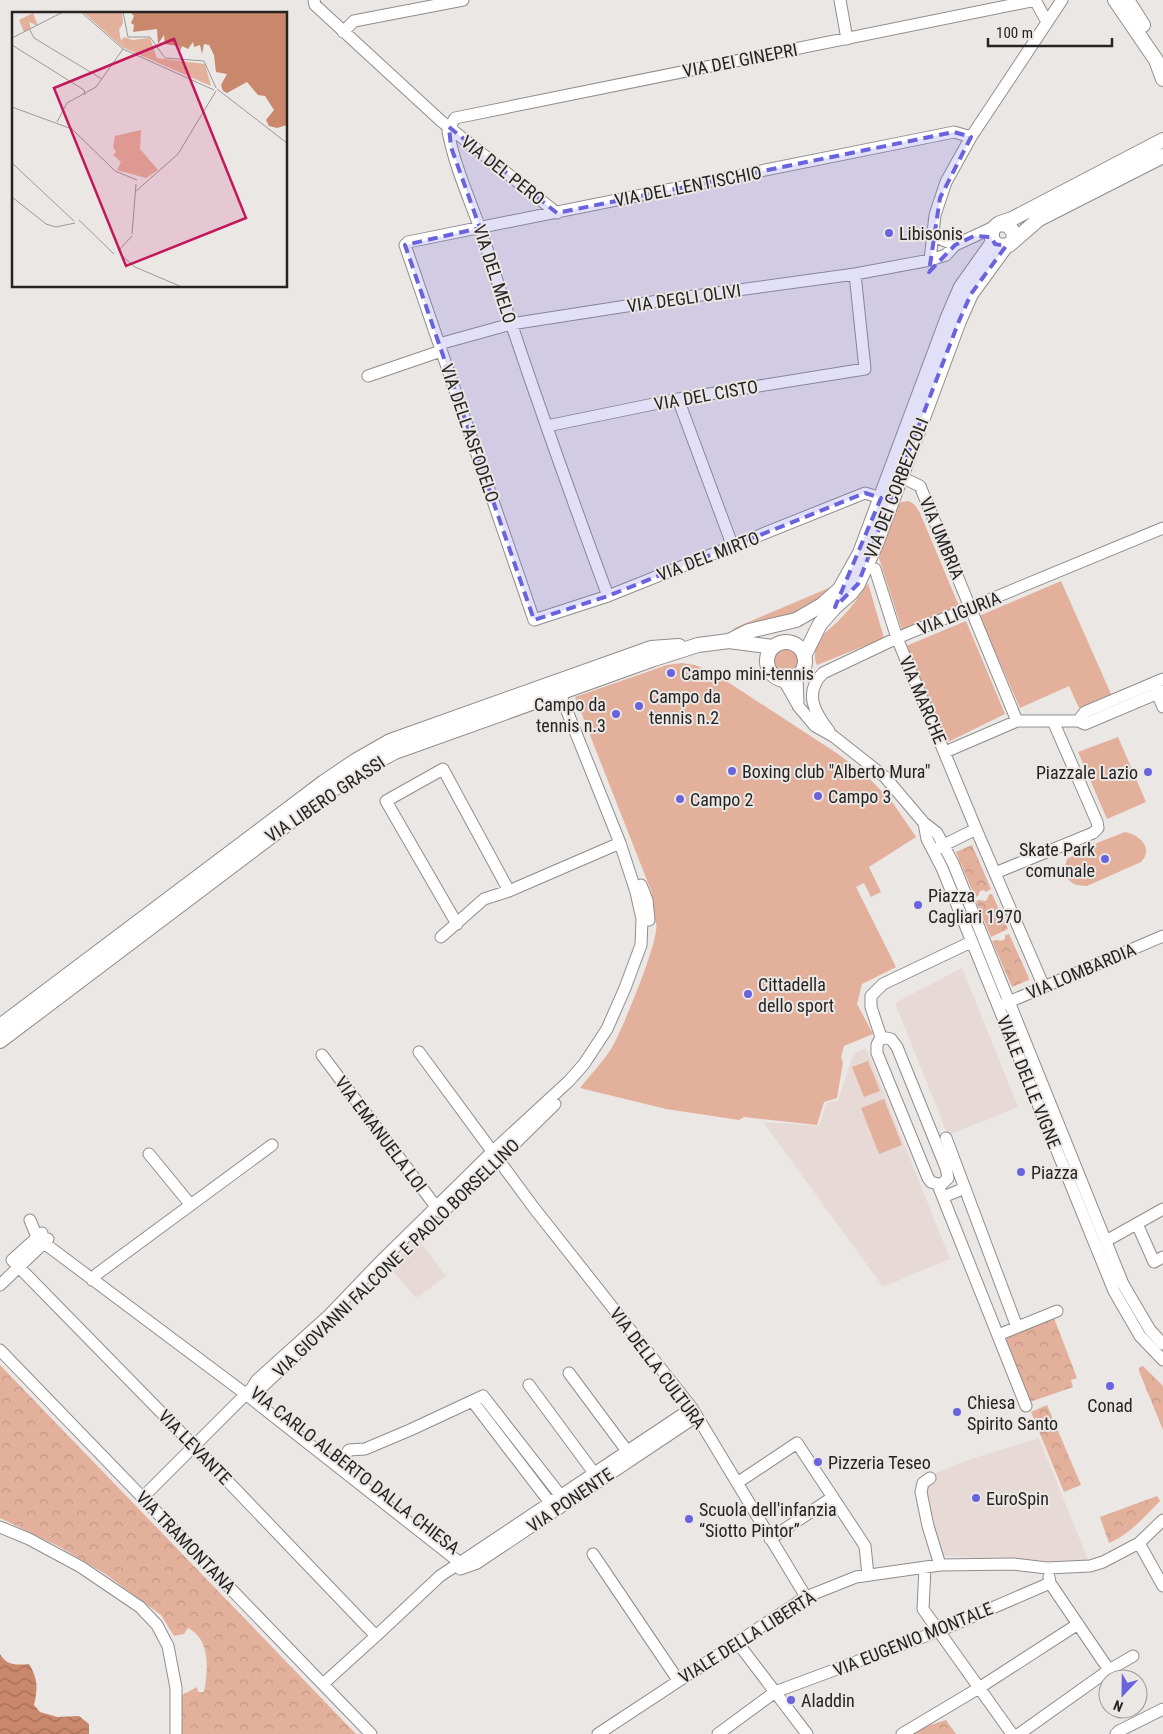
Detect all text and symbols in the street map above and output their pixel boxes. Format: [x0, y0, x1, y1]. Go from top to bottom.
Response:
inset map [12, 12, 288, 288]
scale bar [988, 15, 1112, 47]
text: 100 m [996, 24, 1033, 42]
street label: VIA DEI GINEPRI [681, 39, 799, 81]
street label: VIA DEL PERO [457, 131, 549, 209]
street label: VIA DEL LENTISCHIO [613, 161, 763, 211]
street label: VIA DEL MELO [469, 222, 521, 326]
place label: Libisonis [899, 223, 963, 244]
marker: Libisonis [883, 227, 895, 239]
street label: VIA DEGLI OLIVI [626, 280, 742, 316]
street label: VIA DELL'ASFODELO [436, 361, 504, 505]
street label: VIA DEL CISTO [652, 376, 760, 414]
street label: VIA DEI CORBEZZOLI [860, 415, 932, 561]
street label: VIA UMBRIA [915, 494, 969, 583]
street label: VIA DEL MIRTO [654, 527, 762, 585]
street label: VIA LIGURIA [914, 587, 1004, 639]
street label: VIA MARCHE [895, 653, 951, 747]
place label: Campo mini-tennis [681, 663, 814, 684]
marker: Campo mini-tennis [665, 667, 677, 679]
place label: Campo da tennis n.2 [649, 686, 721, 728]
place label: Campo da tennis n.3 [534, 694, 606, 736]
marker: Campo da tennis n.2 [633, 700, 645, 712]
marker: Campo da tennis n.3 [610, 708, 622, 720]
street label: VIA LIBERO GRASSI [261, 751, 389, 847]
place label: Boxing club "Alberto Mura" [742, 761, 931, 782]
place label: Piazzale Lazio [1036, 762, 1138, 783]
marker: Boxing club "Alberto Mura" [726, 765, 738, 777]
marker: Piazzale Lazio [1142, 766, 1154, 778]
place label: Campo 3 [828, 786, 891, 807]
place label: Campo 2 [690, 789, 753, 810]
marker: Campo 3 [812, 790, 824, 802]
marker: Campo 2 [674, 793, 686, 805]
place label: Skate Park comunale [1019, 839, 1095, 881]
marker: Skate Park comunale [1099, 853, 1111, 865]
place label: Piazza Cagliari 1970 [928, 885, 1022, 927]
marker: Piazza Cagliari 1970 [912, 899, 924, 911]
street label: VIA LOMBARDIA [1023, 938, 1139, 1003]
place label: Cittadella dello sport [758, 974, 834, 1016]
marker: Cittadella dello sport [742, 988, 754, 1000]
street label: VIALE DELLE VIGNE [993, 1012, 1065, 1152]
street label: VIA EMANUELA LOI [331, 1072, 431, 1196]
street label: VIA GIOVANNI FALCONE E PAOLO BORSELLINO [268, 1134, 524, 1382]
place label: Piazza [1031, 1162, 1078, 1183]
marker: Piazza [1015, 1166, 1027, 1178]
street label: VIA DELLA CULTURA [606, 1303, 711, 1433]
marker: Conad [1104, 1380, 1116, 1392]
street label: VIA CARLO ALBERTO DALLA CHIESA [246, 1382, 464, 1559]
place label: Chiesa Spirito Santo [967, 1392, 1058, 1434]
place label: Conad [1087, 1395, 1133, 1416]
street label: VIA LEVANTE [154, 1405, 236, 1489]
marker: Chiesa Spirito Santo [951, 1406, 963, 1418]
place label: Pizzeria Teseo [828, 1452, 931, 1473]
marker: Pizzeria Teseo [812, 1456, 824, 1468]
street label: VIA PONENTE [523, 1463, 617, 1536]
street label: VIA TRAMONTANA [132, 1486, 241, 1598]
place label: EuroSpin [986, 1488, 1049, 1509]
marker: EuroSpin [970, 1492, 982, 1504]
place label: Scuola dell'infanzia “Siotto Pintor” [699, 1499, 837, 1541]
marker: Scuola dell'infanzia “Siotto Pintor” [683, 1513, 695, 1525]
street label: VIALE DELLA LIBERTÀ [675, 1586, 820, 1688]
street label: VIA EUGENIO MONTALE [830, 1597, 996, 1681]
north arrow [1098, 1669, 1148, 1719]
place label: Aladdin [801, 1690, 855, 1711]
marker: Aladdin [785, 1694, 797, 1706]
text: N [1111, 1697, 1125, 1715]

